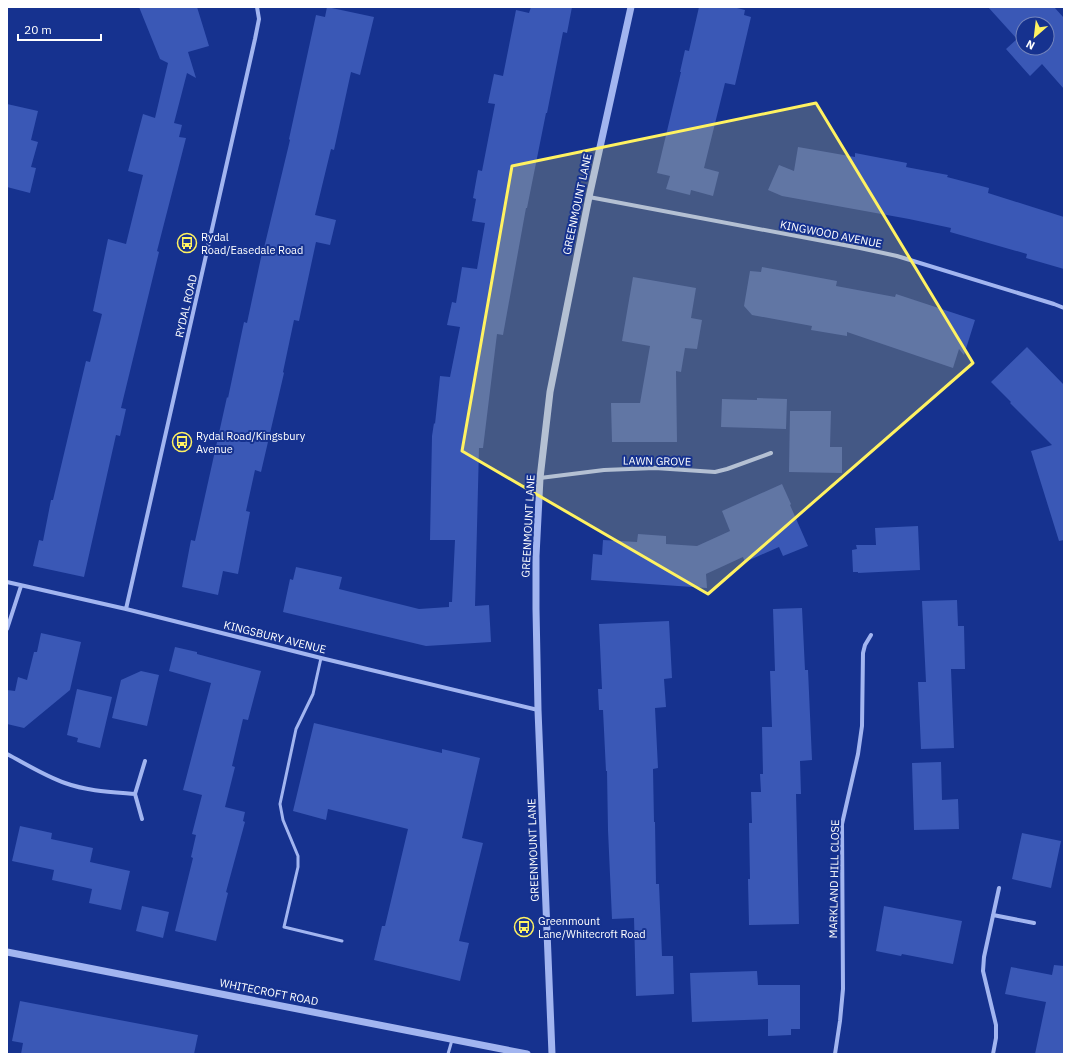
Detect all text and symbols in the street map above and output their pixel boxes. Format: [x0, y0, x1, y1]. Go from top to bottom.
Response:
scale bar [18, 16, 101, 42]
north arrow [1015, 16, 1055, 56]
text: 20 m [24, 22, 52, 37]
text: N [1023, 37, 1037, 53]
street label: GREENMOUNT LANE [559, 152, 595, 256]
street label: KINGWOOD AVENUE [779, 217, 883, 251]
place label: Rydal Road/Easedale Road [201, 230, 303, 257]
bus stop icon: Rydal Road/Easedale Road [176, 232, 198, 254]
street label: RYDAL ROAD [172, 273, 200, 339]
place label: Rydal Road/Kingsbury Avenue [196, 429, 306, 456]
bus stop icon: Rydal Road/Kingsbury Avenue [171, 431, 193, 453]
street label: LAWN GROVE [623, 453, 691, 469]
street label: GREENMOUNT LANE [518, 474, 538, 578]
street label: KINGSBURY AVENUE [222, 618, 328, 656]
street label: GREENMOUNT LANE [524, 798, 542, 902]
street label: MARKLAND HILL CLOSE [826, 819, 842, 939]
place label: Greenmount Lane/Whitecroft Road [538, 914, 646, 941]
bus stop icon: Greenmount Lane/Whitecroft Road [513, 916, 535, 938]
street label: WHITECROFT ROAD [218, 976, 320, 1008]

